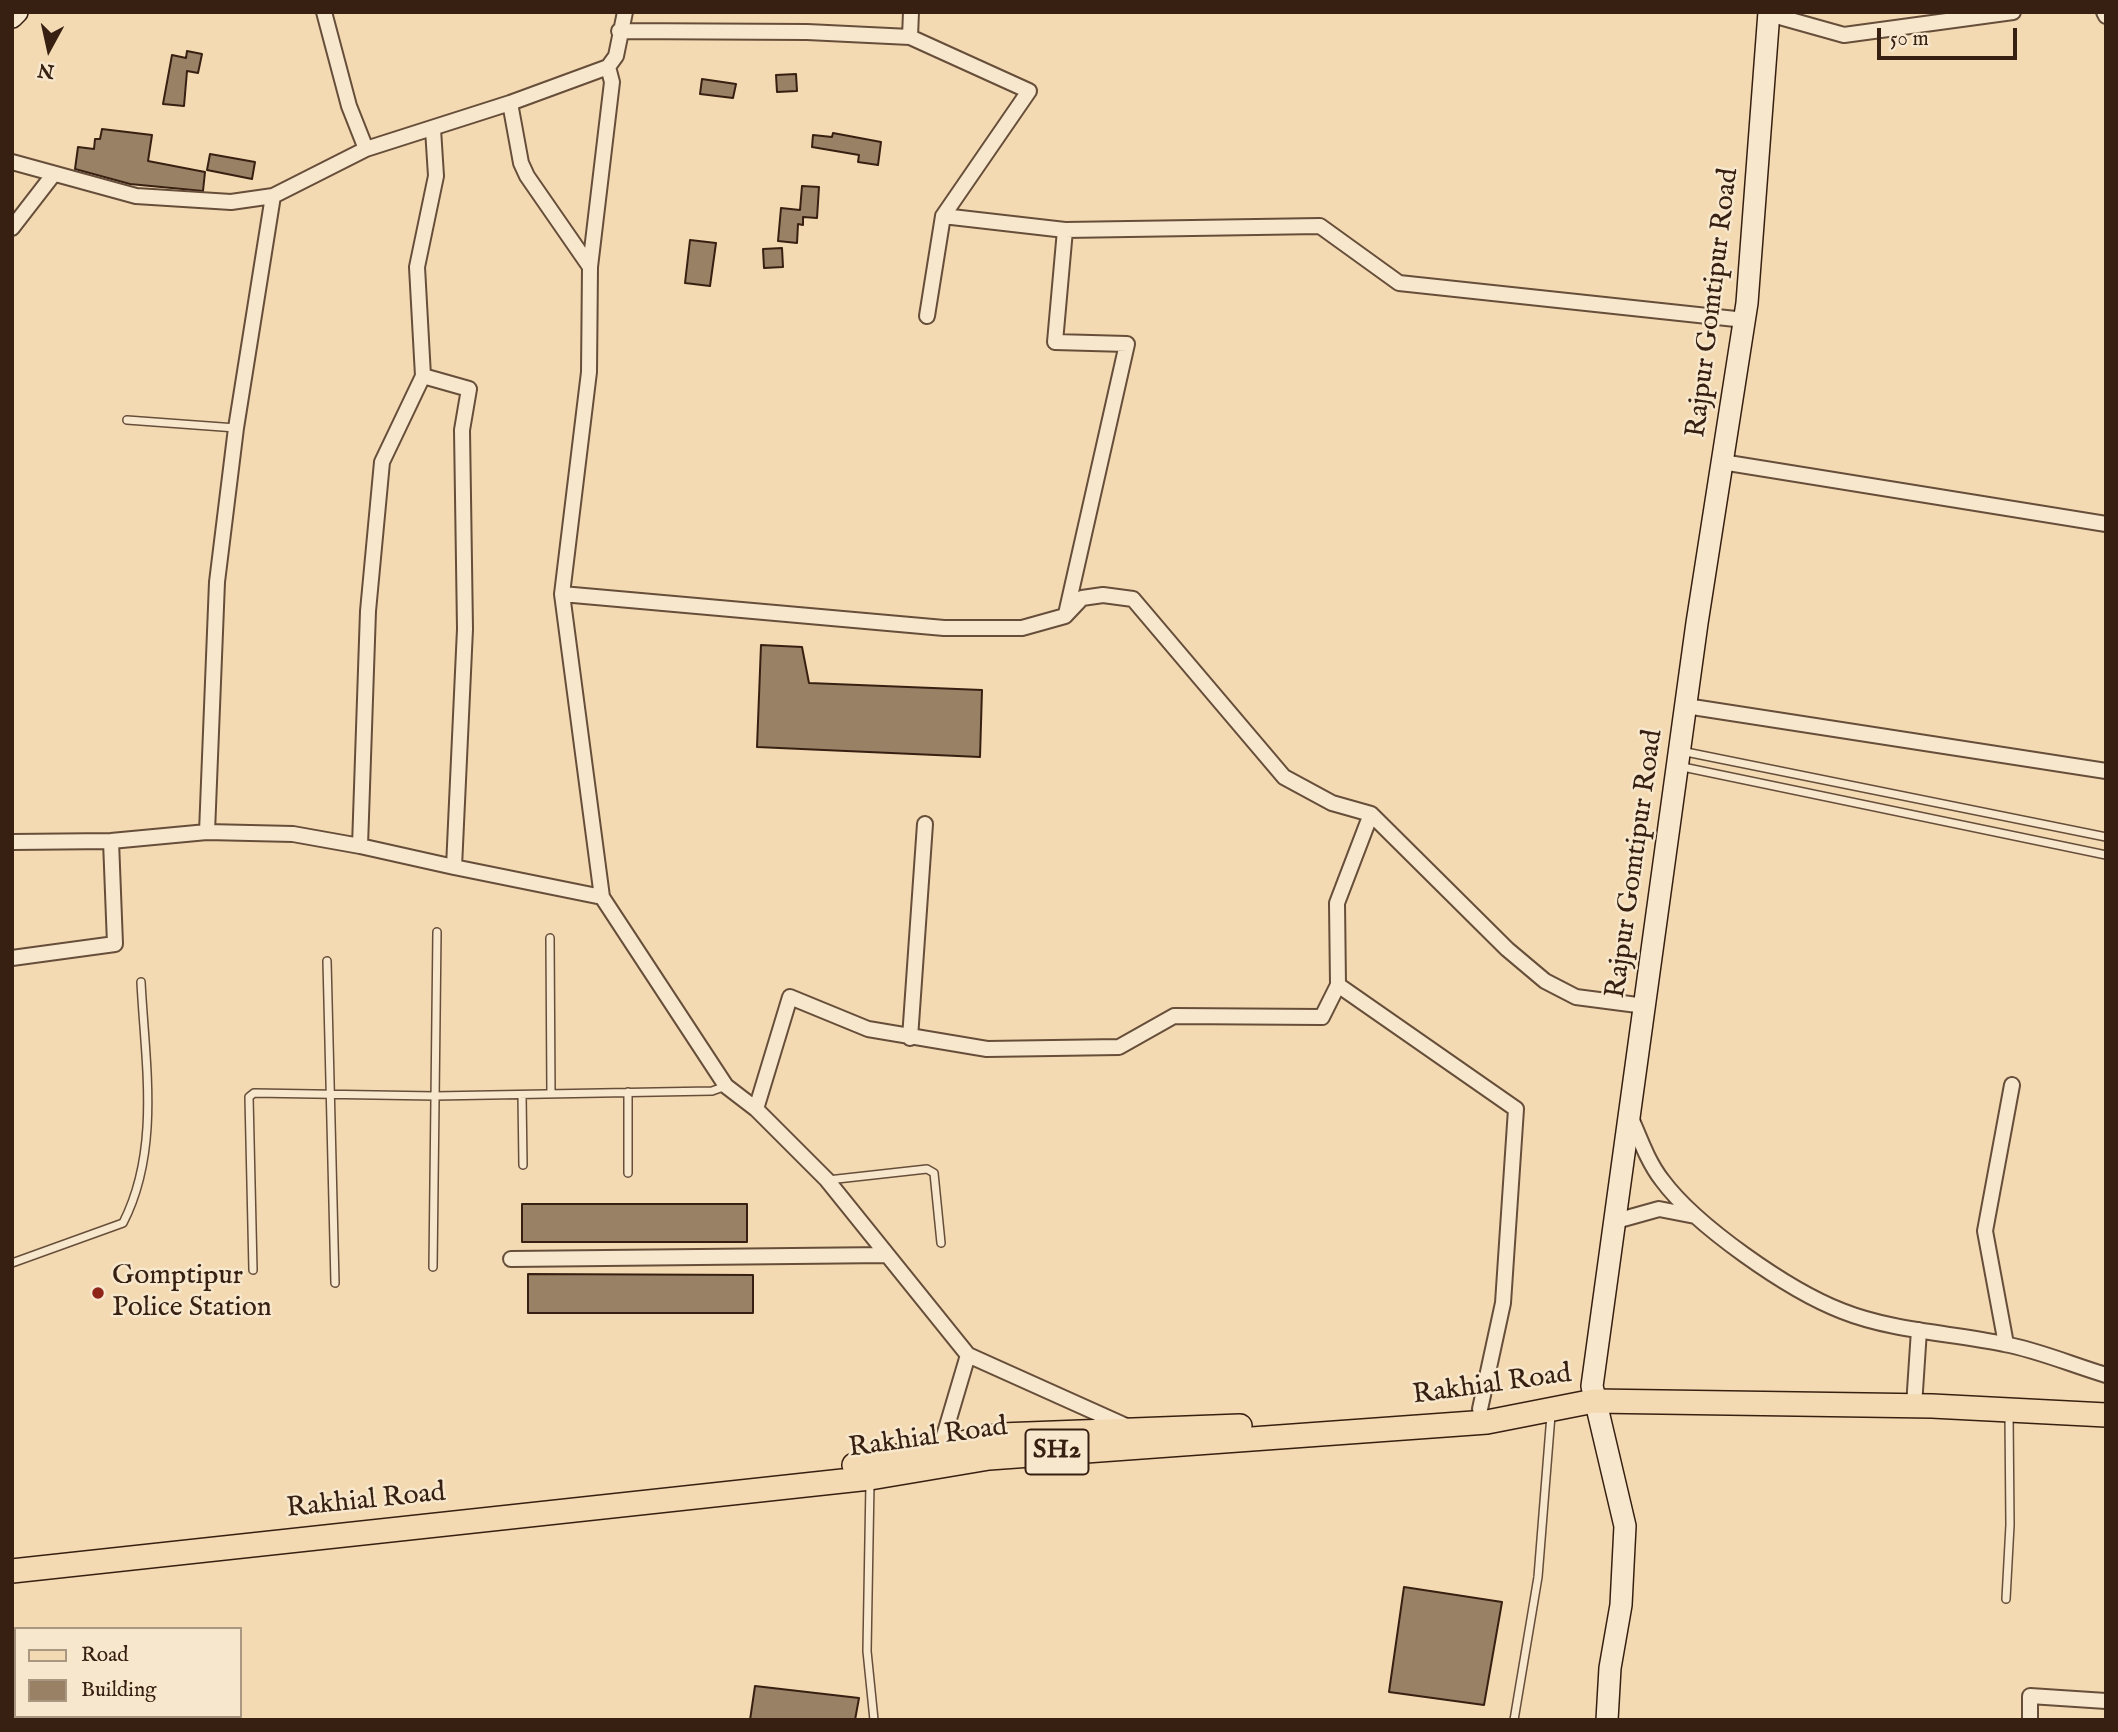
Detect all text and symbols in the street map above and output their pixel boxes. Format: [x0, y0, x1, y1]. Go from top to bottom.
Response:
north arrow [14, 14, 84, 84]
scale bar [1880, 14, 2020, 58]
text: 50 m [1890, 26, 1929, 53]
text: N [36, 57, 56, 83]
street label: Rajpur Gomtipur Road [1681, 166, 1747, 440]
street label: Rajpur Gomtipur Road [1601, 727, 1671, 1001]
place label: Gomptipur Police Station [112, 1260, 272, 1326]
marker: Gomptipur Police Station [90, 1285, 106, 1301]
street label: Rakhial Road [1411, 1358, 1573, 1414]
street label: Rakhial Road [847, 1411, 1009, 1467]
road number: SH2 [1026, 1429, 1088, 1474]
street label: Rakhial Road [285, 1477, 447, 1527]
legend [14, 1627, 242, 1718]
text: Road [81, 1642, 128, 1669]
text: Building [81, 1677, 156, 1704]

